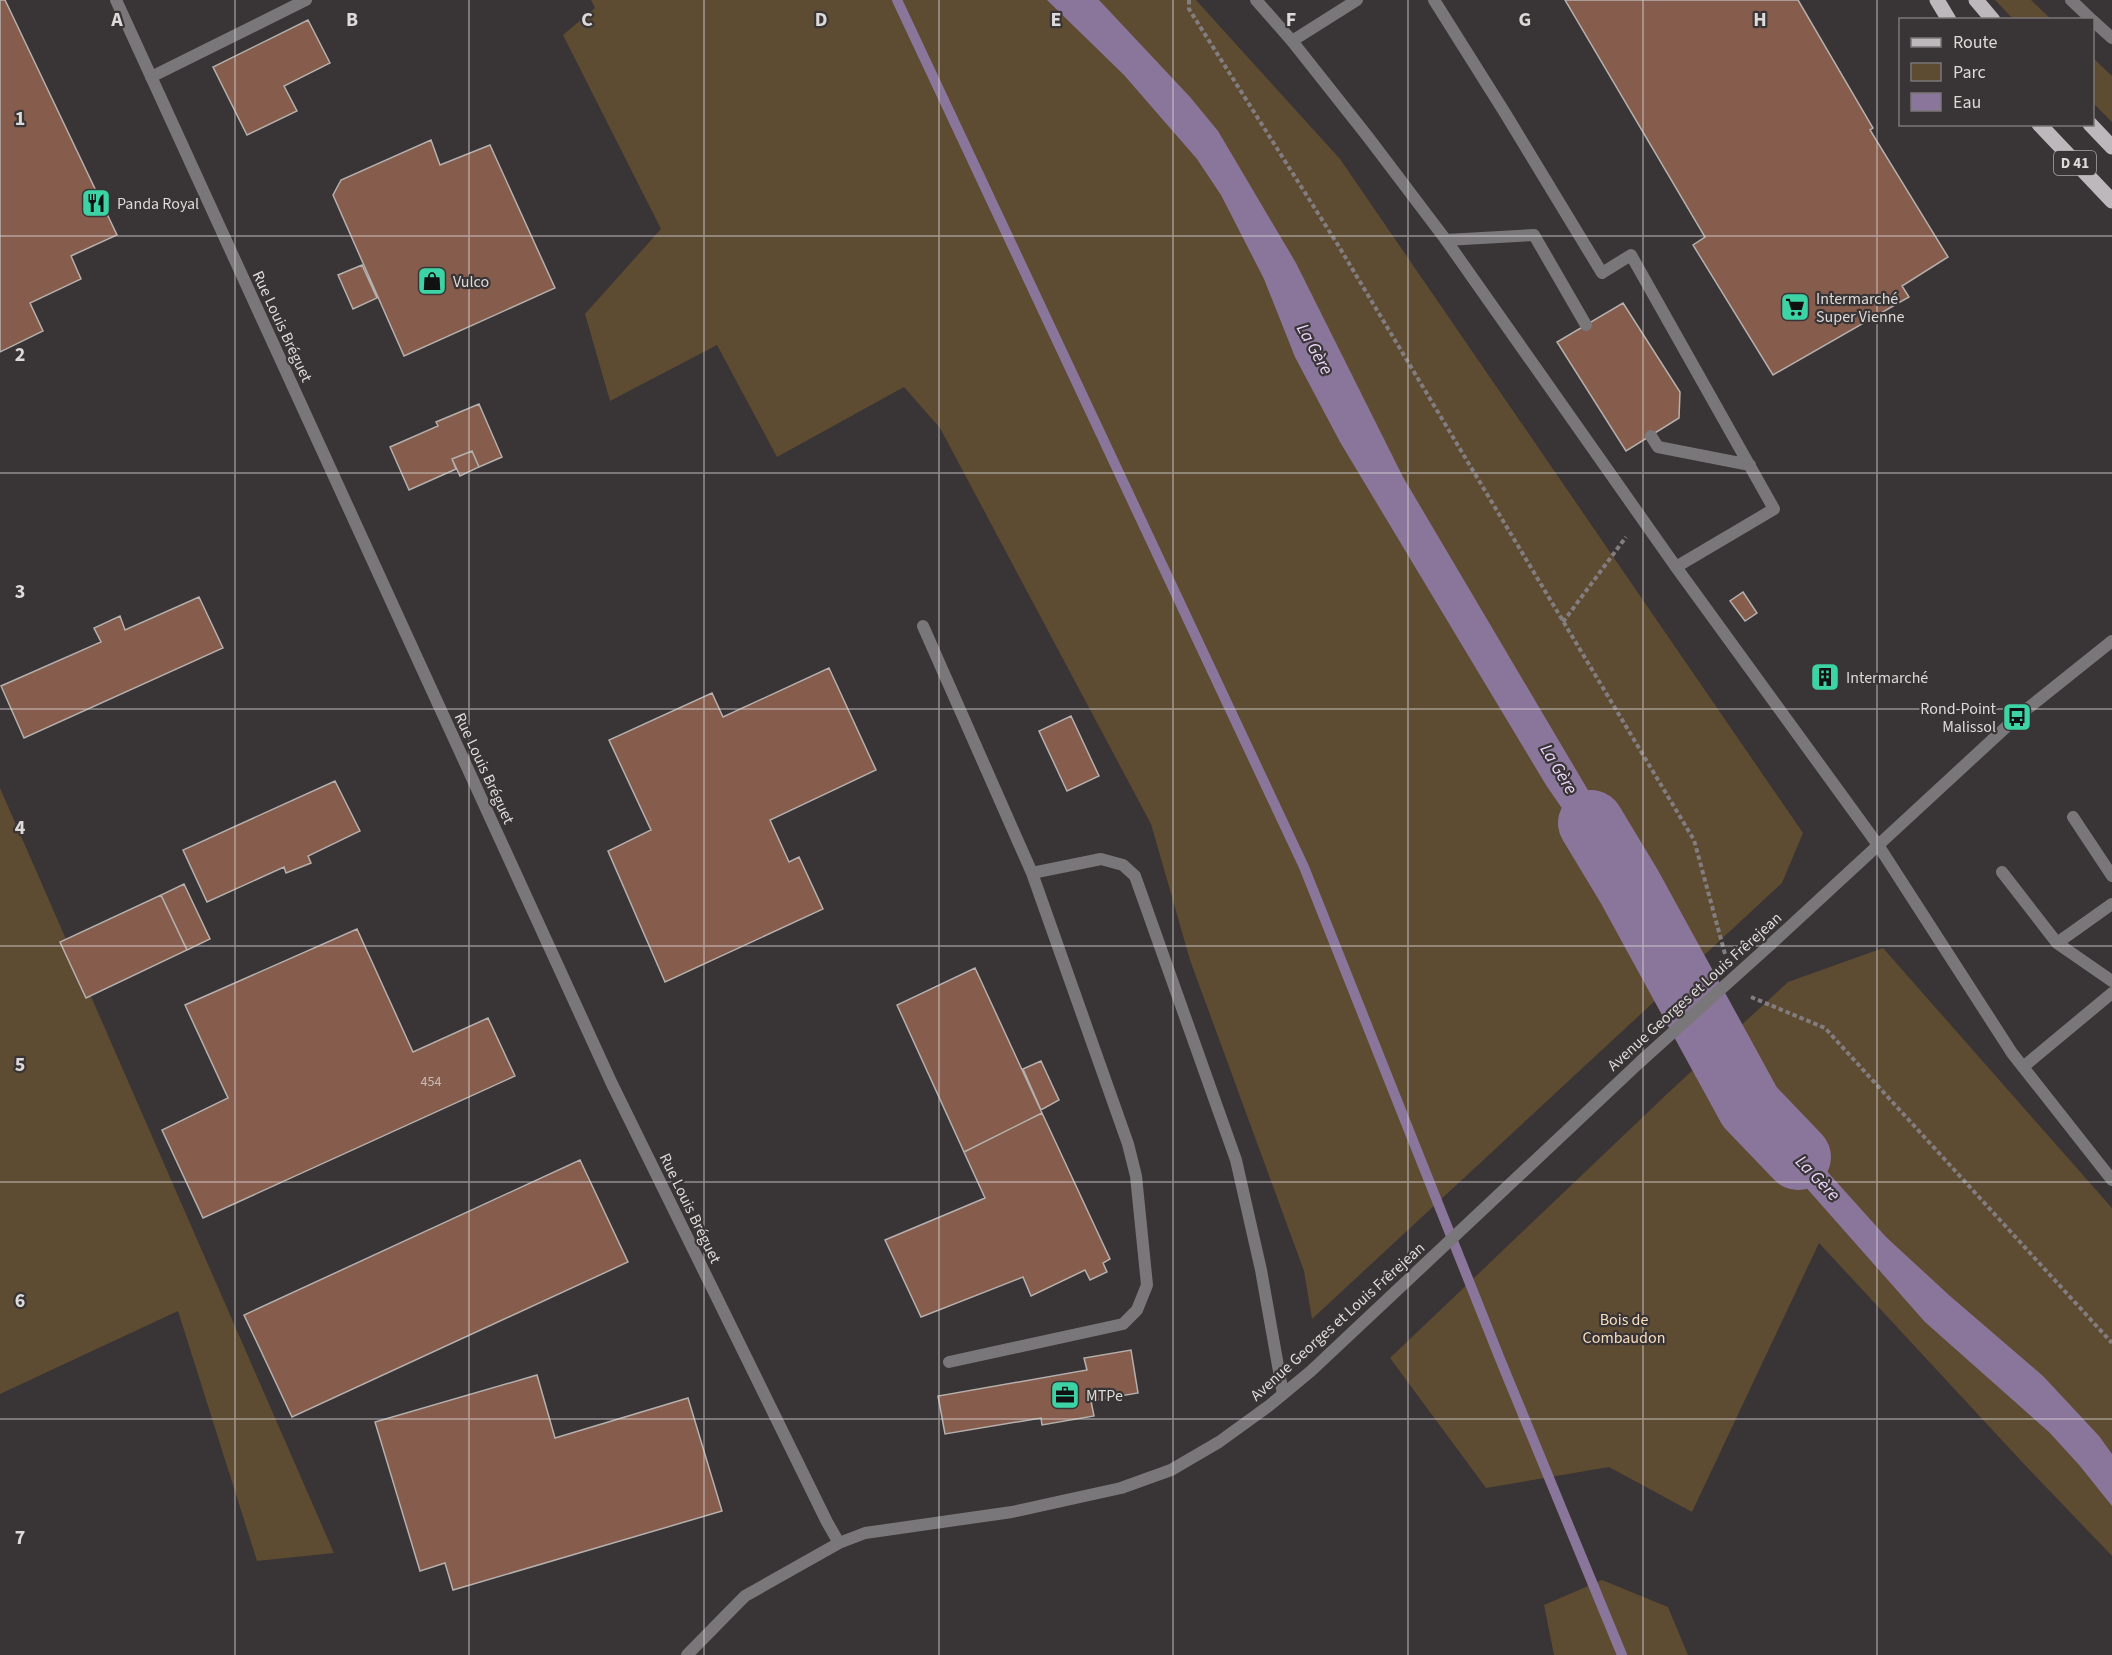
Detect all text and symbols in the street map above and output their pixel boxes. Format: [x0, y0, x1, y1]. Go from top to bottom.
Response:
text: A [110, 6, 123, 34]
text: B [346, 6, 358, 34]
text: C [581, 6, 593, 34]
text: D [815, 6, 827, 34]
text: E [1051, 6, 1061, 34]
text: F [1286, 6, 1296, 34]
text: G [1519, 6, 1531, 34]
text: H [1753, 6, 1767, 34]
legend [1899, 18, 2094, 126]
text: Route [1953, 30, 1997, 55]
text: Parc [1953, 60, 1986, 85]
text: Eau [1953, 90, 1981, 115]
text: 1 [15, 105, 25, 133]
road number: D 41 [2054, 151, 2096, 175]
restaurant icon: Panda Royal [80, 187, 112, 219]
place label: Panda Royal [117, 193, 199, 215]
shop icon: Vulco [416, 265, 448, 297]
street label: Rue Louis Bréguet [247, 267, 318, 386]
place label: Vulco [453, 271, 489, 293]
place label: Intermarché Super Vienne [1816, 288, 1904, 328]
supermarket icon: Intermarché Super Vienne [1779, 291, 1811, 323]
water label: La Gère [1290, 319, 1339, 380]
text: 2 [15, 341, 25, 369]
text: 3 [15, 578, 25, 606]
building icon: Intermarché [1809, 661, 1841, 693]
place label: Intermarché [1846, 667, 1928, 689]
place label: Rond-Point Malissol [1920, 698, 1997, 738]
bus stop icon: Rond-Point Malissol [2001, 701, 2033, 733]
street label: Rue Louis Bréguet [449, 709, 520, 828]
water label: La Gère [1534, 739, 1584, 800]
text: 4 [15, 814, 26, 842]
street label: Avenue Georges et Louis Frêrejean [1603, 907, 1787, 1076]
text: 5 [15, 1051, 25, 1079]
house number: 454 [421, 1072, 441, 1092]
street label: Rue Louis Bréguet [654, 1150, 727, 1268]
water label: La Gère [1789, 1150, 1846, 1207]
street label: Avenue Georges et Louis Frêrejean [1246, 1237, 1430, 1406]
text: 6 [15, 1287, 25, 1315]
park label: Bois de Combaudon [1583, 1309, 1665, 1349]
office icon: MTPe [1049, 1379, 1081, 1411]
place label: MTPe [1086, 1385, 1123, 1407]
text: 7 [15, 1524, 25, 1552]

